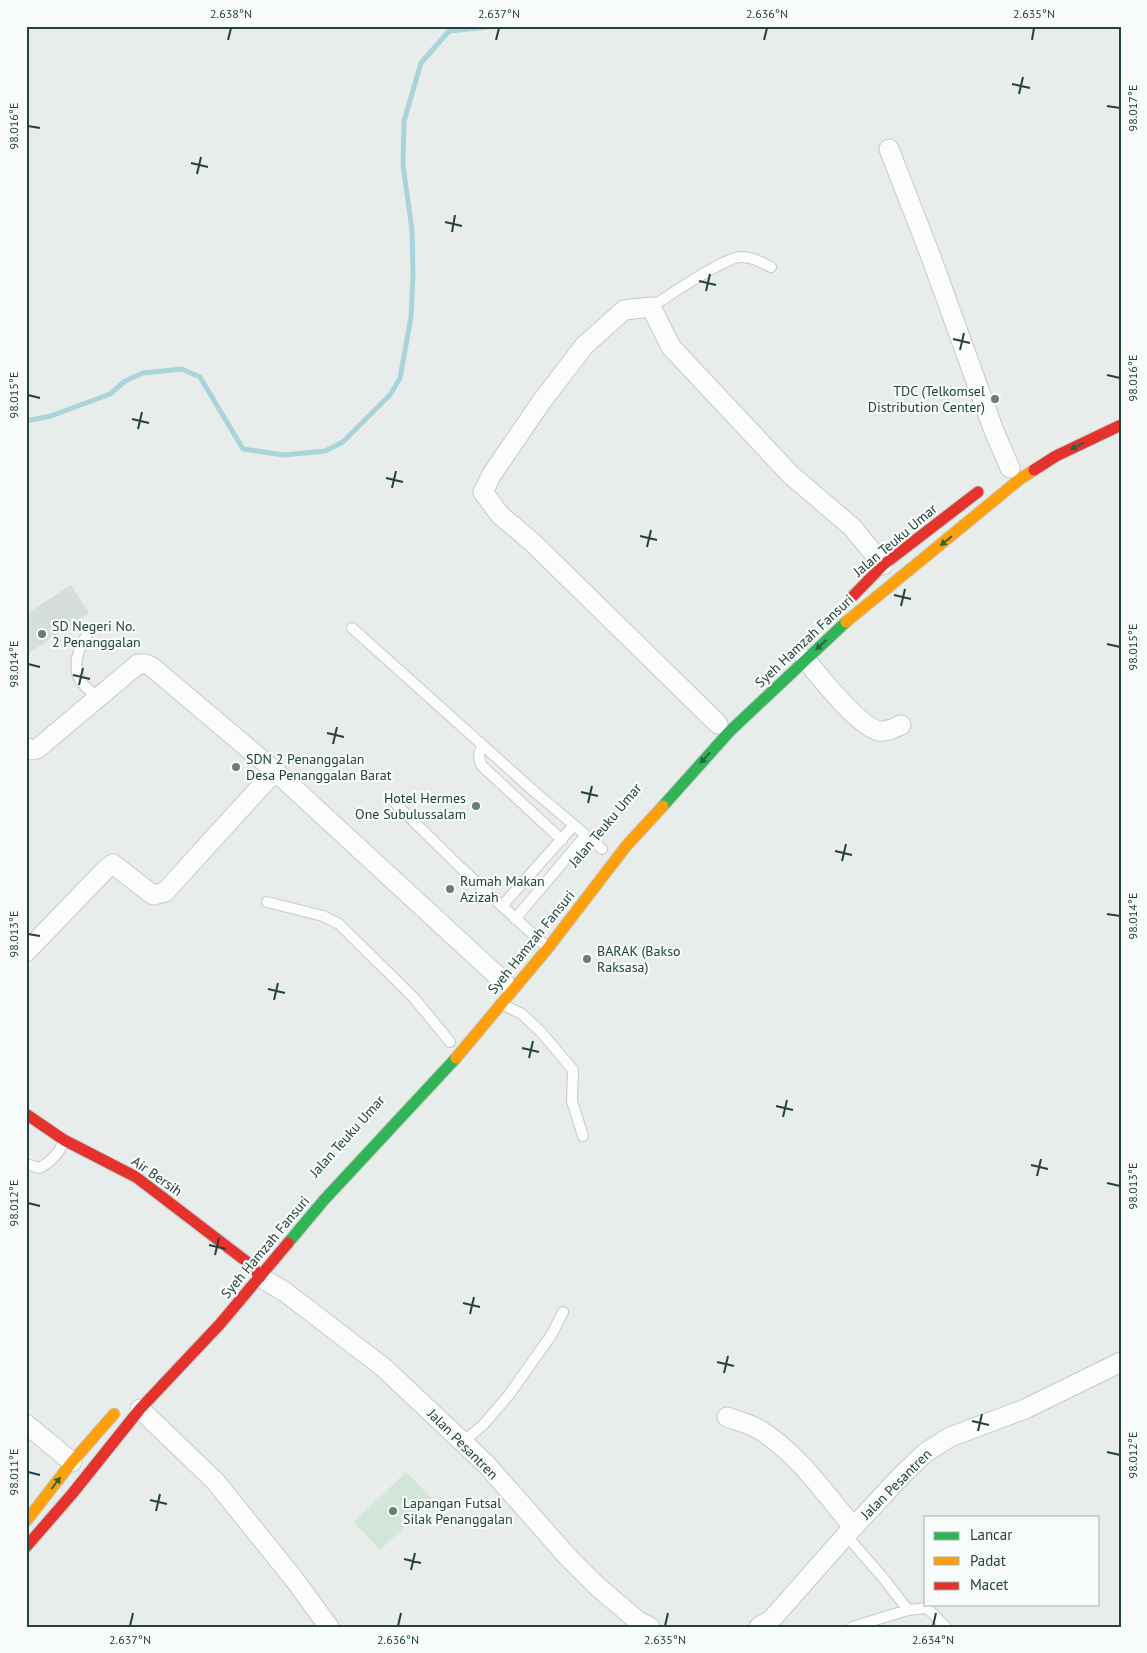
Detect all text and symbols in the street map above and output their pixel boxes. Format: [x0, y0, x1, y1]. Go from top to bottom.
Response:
text: 2.638°N [210, 6, 252, 21]
text: 2.637°N [478, 6, 520, 21]
text: 2.636°N [746, 6, 788, 21]
text: 2.635°N [1013, 6, 1055, 21]
text: 98.017°E [1125, 85, 1140, 131]
text: 98.016°E [6, 103, 21, 149]
text: 98.016°E [1125, 355, 1140, 401]
text: 98.015°E [6, 372, 21, 418]
place label: TDC (Telkomsel Distribution Center) [868, 382, 985, 416]
marker: TDC (Telkomsel Distribution Center) [989, 393, 1001, 405]
one-way arrow [1070, 442, 1084, 450]
street label: Jalan Teuku Umar [849, 500, 941, 581]
one-way arrow [940, 535, 953, 546]
street label: Syeh Hamzah Fansuri [751, 591, 857, 691]
place label: SD Negeri No. 2 Penanggalan [52, 617, 141, 651]
text: 98.015°E [1125, 624, 1140, 670]
marker: SD Negeri No. 2 Penanggalan [36, 628, 48, 640]
one-way arrow [815, 639, 827, 651]
text: 98.014°E [6, 641, 21, 687]
place label: SDN 2 Penanggalan Desa Penanggalan Barat [246, 750, 392, 784]
one-way arrow [699, 752, 711, 764]
marker: SDN 2 Penanggalan Desa Penanggalan Barat [230, 761, 242, 773]
street label: Jalan Teuku Umar [564, 779, 645, 871]
place label: Hotel Hermes One Subulussalam [355, 789, 466, 823]
marker: Hotel Hermes One Subulussalam [470, 800, 482, 812]
place label: Rumah Makan Azizah [460, 872, 545, 906]
marker: Rumah Makan Azizah [444, 883, 456, 895]
street label: Syeh Hamzah Fansuri [484, 886, 578, 998]
text: 98.014°E [1125, 893, 1140, 939]
text: 98.013°E [6, 911, 21, 957]
place label: BARAK (Bakso Raksasa) [597, 942, 681, 976]
marker: BARAK (Bakso Raksasa) [581, 953, 593, 965]
street label: Jalan Teuku Umar [305, 1091, 389, 1181]
street label: Air Bersih [128, 1152, 186, 1200]
text: 98.013°E [1125, 1163, 1140, 1209]
text: 98.012°E [6, 1180, 21, 1226]
street label: Syeh Hamzah Fansuri [217, 1192, 313, 1302]
street label: Jalan Pesantren [423, 1404, 502, 1483]
text: 98.012°E [1125, 1432, 1140, 1478]
street label: Jalan Pesantren [856, 1445, 935, 1524]
text: 98.011°E [6, 1449, 21, 1495]
one-way arrow [51, 1476, 61, 1490]
place label: Lapangan Futsal Silak Penanggalan [403, 1494, 513, 1528]
marker: Lapangan Futsal Silak Penanggalan [387, 1505, 399, 1517]
legend [924, 1516, 1100, 1606]
text: Lancar [970, 1525, 1012, 1544]
text: Padat [970, 1551, 1006, 1570]
text: Macet [970, 1575, 1008, 1594]
text: 2.637°N [109, 1632, 151, 1647]
text: 2.636°N [377, 1632, 419, 1647]
text: 2.635°N [644, 1632, 686, 1647]
text: 2.634°N [912, 1632, 954, 1647]

